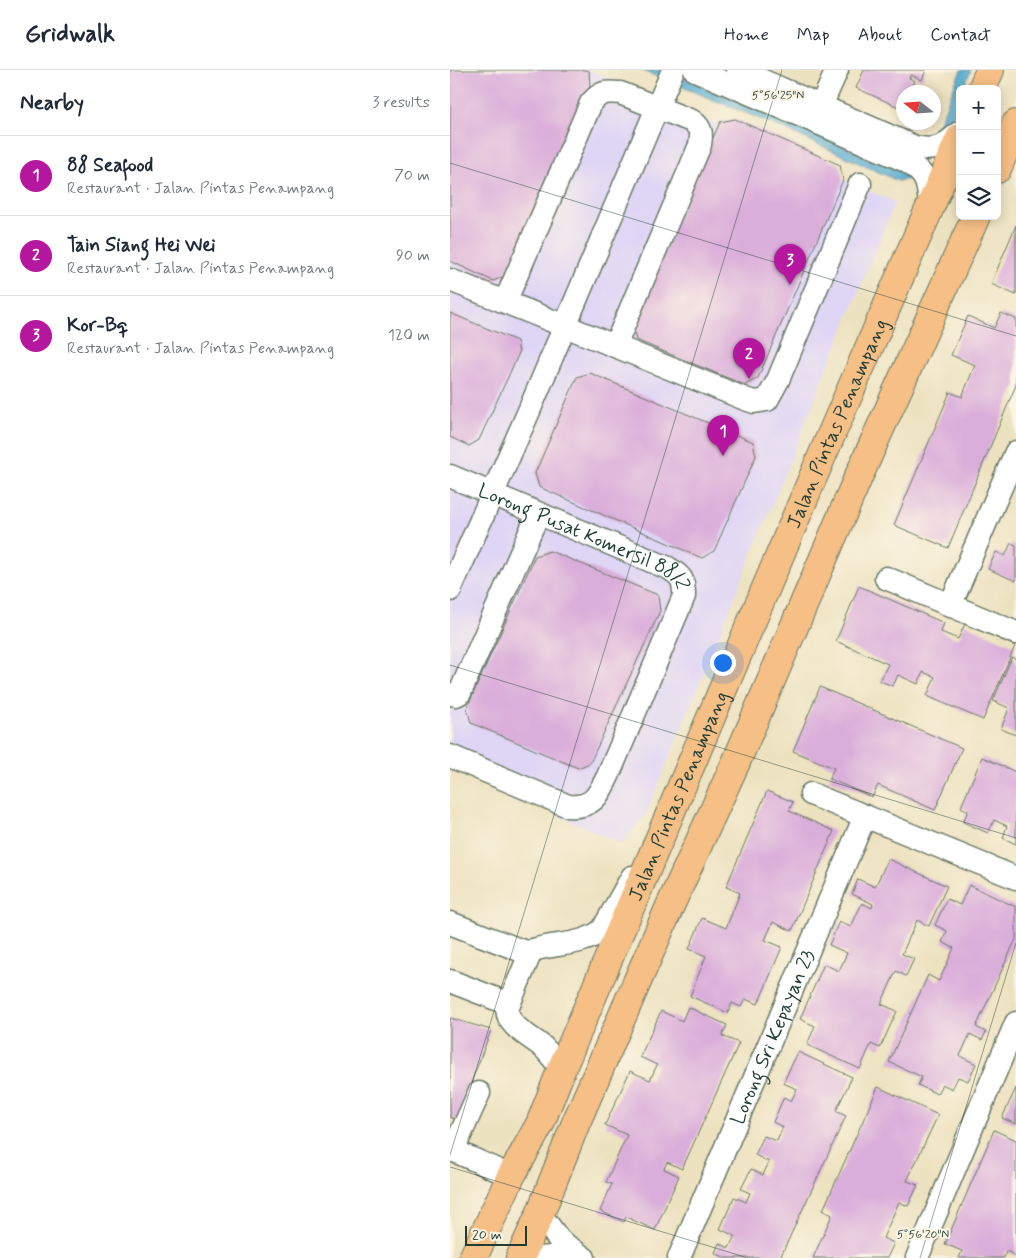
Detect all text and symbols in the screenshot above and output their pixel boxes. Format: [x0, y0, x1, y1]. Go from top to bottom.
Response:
text: Gridwalk [25, 19, 115, 50]
text: Home [724, 23, 769, 47]
text: Map [797, 23, 830, 47]
text: About [858, 23, 902, 47]
text: Contact [930, 23, 991, 47]
north arrow [896, 85, 941, 130]
map controls [956, 85, 1001, 220]
button: + [956, 85, 1001, 130]
text: 5°56'25"N [752, 88, 804, 104]
text: Nearby [20, 89, 84, 117]
text: 3 results [372, 92, 430, 113]
button: − [956, 130, 1001, 175]
text: 88 Seafood [67, 153, 153, 178]
text: 1 [32, 165, 40, 186]
text: 70 m [394, 165, 430, 186]
button: layers [956, 175, 1001, 220]
text: Restaurant · Jalan Pintas Penampang [67, 178, 334, 199]
text: Tain Siang Hei Wei [67, 233, 216, 258]
pin: 3 [774, 244, 806, 285]
text: 2 [32, 245, 40, 266]
text: 90 m [396, 245, 430, 266]
text: Restaurant · Jalan Pintas Penampang [67, 258, 334, 279]
text: Kor-Bq [67, 313, 128, 338]
street label: Jalan Pintas Penampang [781, 315, 895, 533]
text: 3 [32, 325, 40, 346]
text: 120 m [388, 325, 430, 346]
text: Restaurant · Jalan Pintas Penampang [67, 338, 334, 359]
pin: 2 [733, 338, 765, 379]
pin: 1 [707, 415, 739, 456]
street label: Lorong Pusat Komersil 88/2 [474, 477, 696, 592]
your location [710, 650, 736, 676]
street label: Jalan Pintas Penampang [622, 687, 736, 905]
street label: Lorong Sri Kepayan 23 [725, 946, 822, 1129]
scale bar [465, 1223, 528, 1246]
text: 20 m [472, 1226, 502, 1244]
text: 5°56'20"N [897, 1227, 949, 1243]

